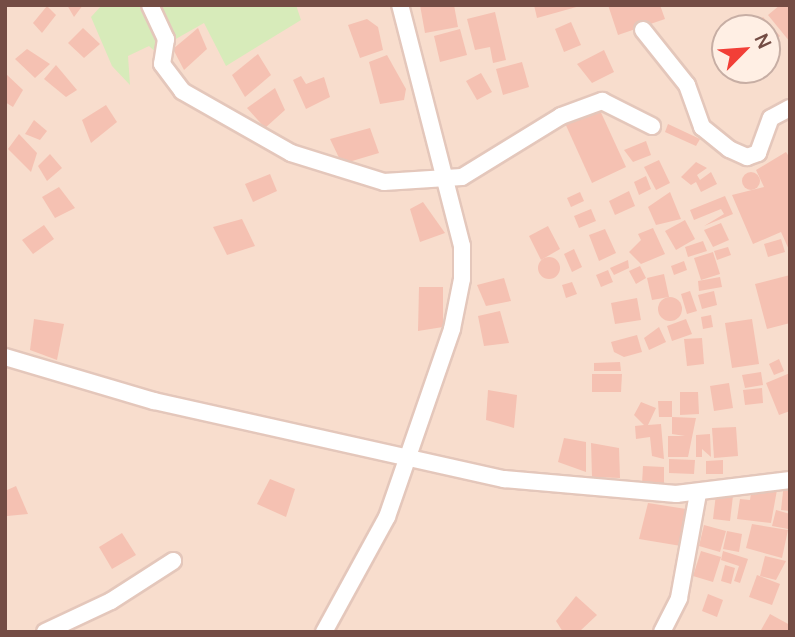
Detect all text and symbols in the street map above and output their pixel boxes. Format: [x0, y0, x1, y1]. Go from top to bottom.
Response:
north arrow [711, 14, 781, 84]
text: N [749, 29, 778, 53]

